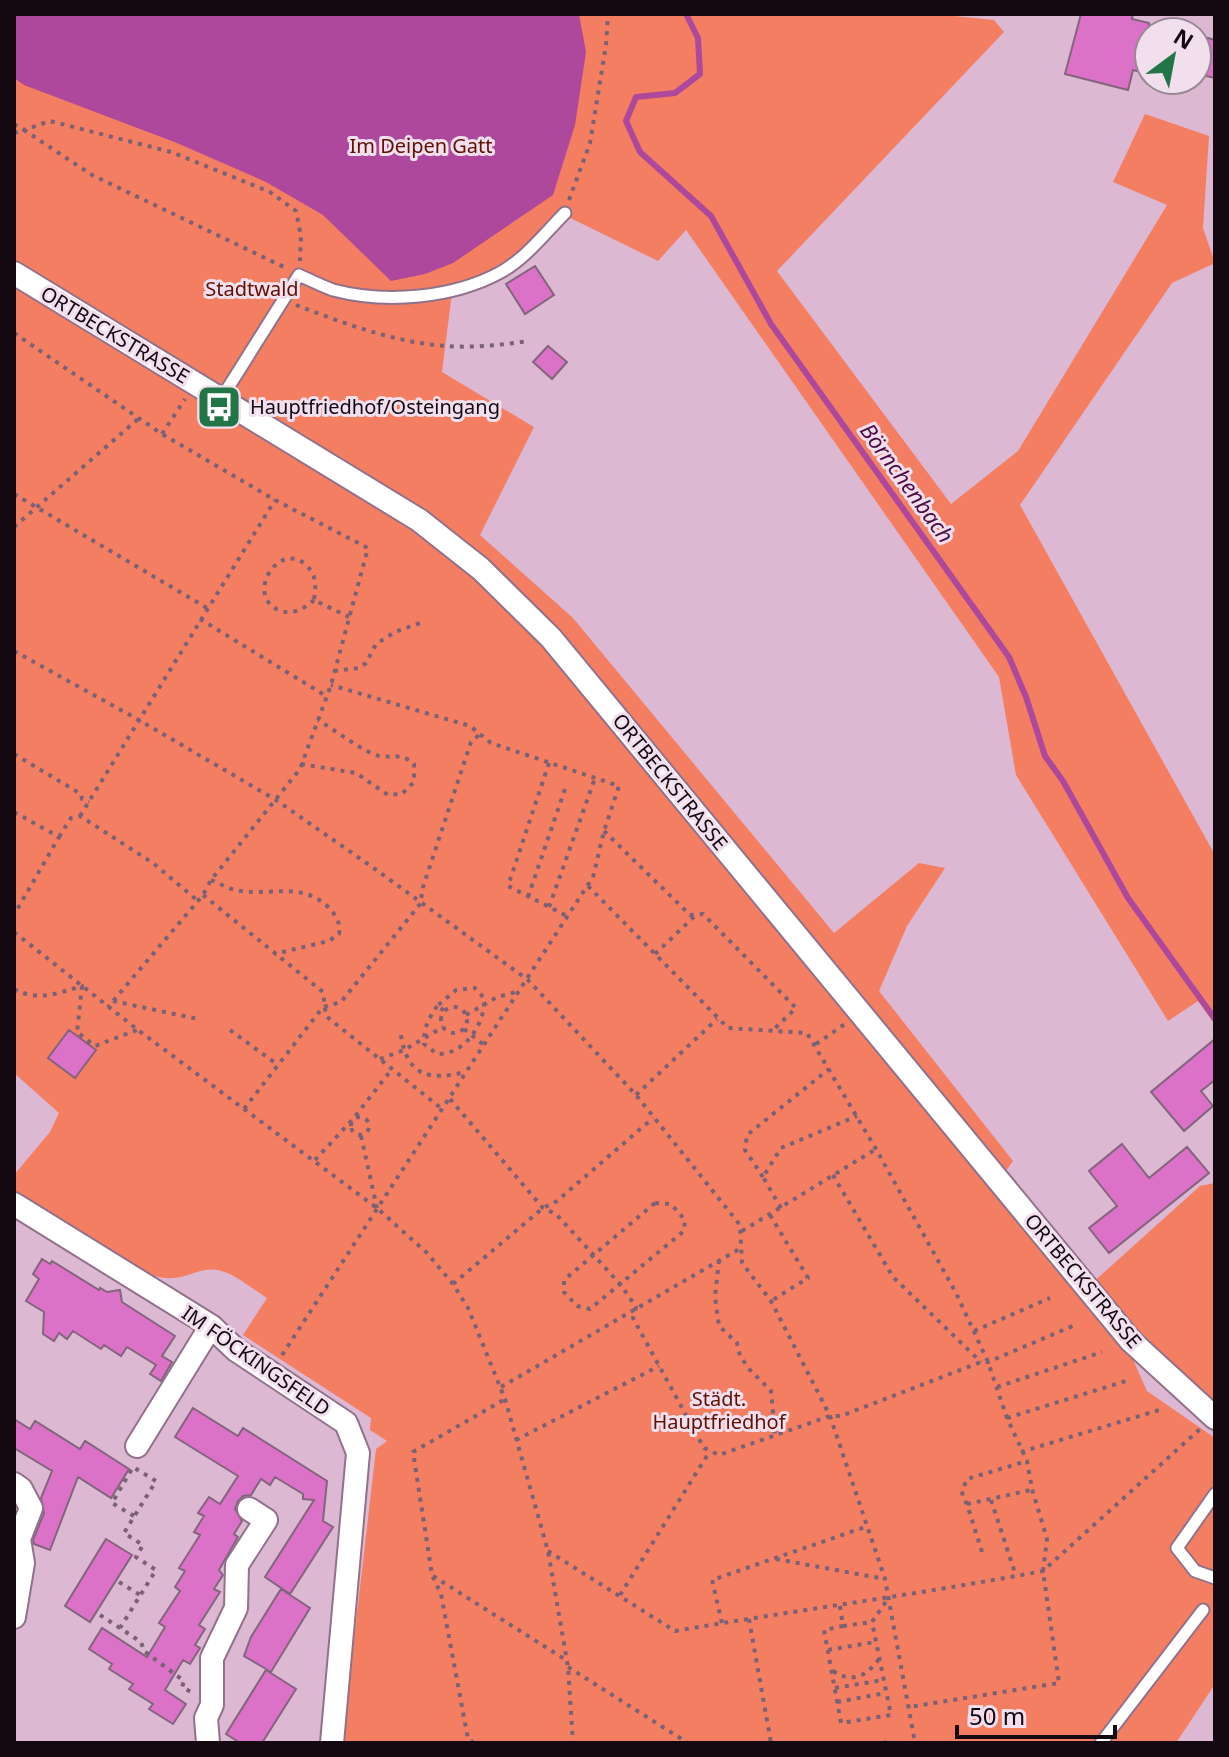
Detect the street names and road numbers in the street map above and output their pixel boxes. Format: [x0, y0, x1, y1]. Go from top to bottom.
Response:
street label: ORTBECKSTRASSE [36, 280, 195, 390]
street label: ORTBECKSTRASSE [607, 708, 734, 856]
street label: ORTBECKSTRASSE [1019, 1207, 1148, 1354]
street label: IM FÖCKINGSFELD [177, 1299, 336, 1422]

